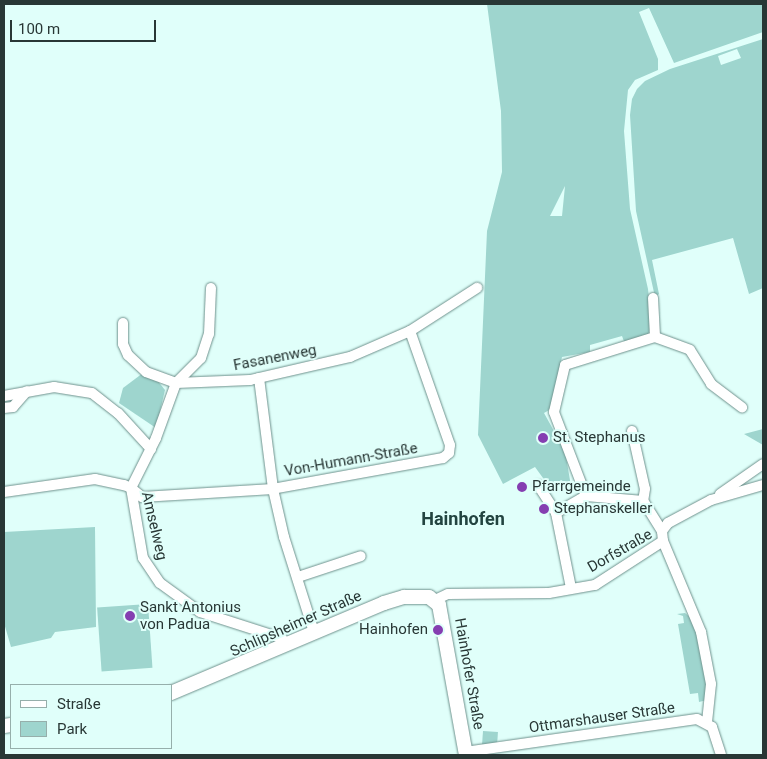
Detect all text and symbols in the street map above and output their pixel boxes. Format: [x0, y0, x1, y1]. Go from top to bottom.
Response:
scale bar [12, 10, 159, 42]
text: 100 m [18, 20, 60, 38]
street label: Fasanenweg [232, 341, 318, 375]
place label: St. Stephanus [553, 429, 645, 447]
marker: St. Stephanus [537, 432, 549, 444]
street label: Von-Humann-Straße [283, 439, 419, 481]
place label: Pfarrgemeinde [532, 478, 631, 496]
marker: Pfarrgemeinde [516, 481, 528, 493]
street label: Amselweg [137, 490, 171, 562]
place label: Stephanskeller [554, 500, 652, 518]
marker: Stephanskeller [538, 503, 550, 515]
district label: Hainhofen [421, 508, 505, 530]
street label: Dorfstraße [585, 525, 655, 577]
street label: Schlipsheimer Straße [228, 587, 364, 661]
place label: Sankt Antonius von Padua [140, 598, 241, 633]
marker: Sankt Antonius von Padua [124, 610, 136, 622]
street label: Hainhofer Straße [450, 617, 488, 731]
place label: Hainhofen [359, 621, 428, 639]
marker: Hainhofen [432, 624, 444, 636]
legend [10, 684, 172, 749]
text: Straße [57, 695, 101, 713]
street label: Ottmarshauser Straße [528, 699, 676, 737]
text: Park [57, 720, 87, 738]

